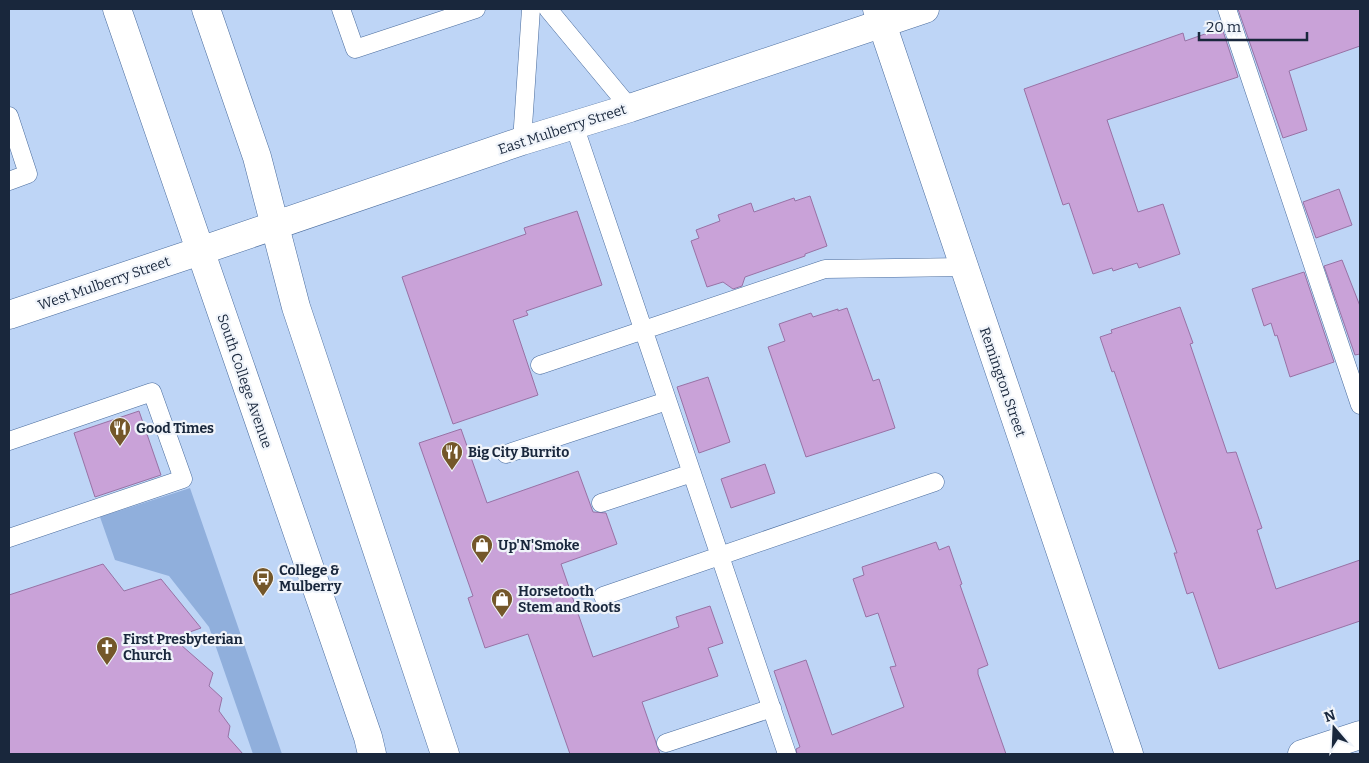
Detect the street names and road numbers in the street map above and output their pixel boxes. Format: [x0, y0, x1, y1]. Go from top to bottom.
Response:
street label: East Mulberry Street [496, 101, 628, 158]
street label: West Mulberry Street [36, 253, 172, 314]
street label: South College Avenue [214, 312, 276, 451]
street label: Remington Street [976, 325, 1029, 439]

